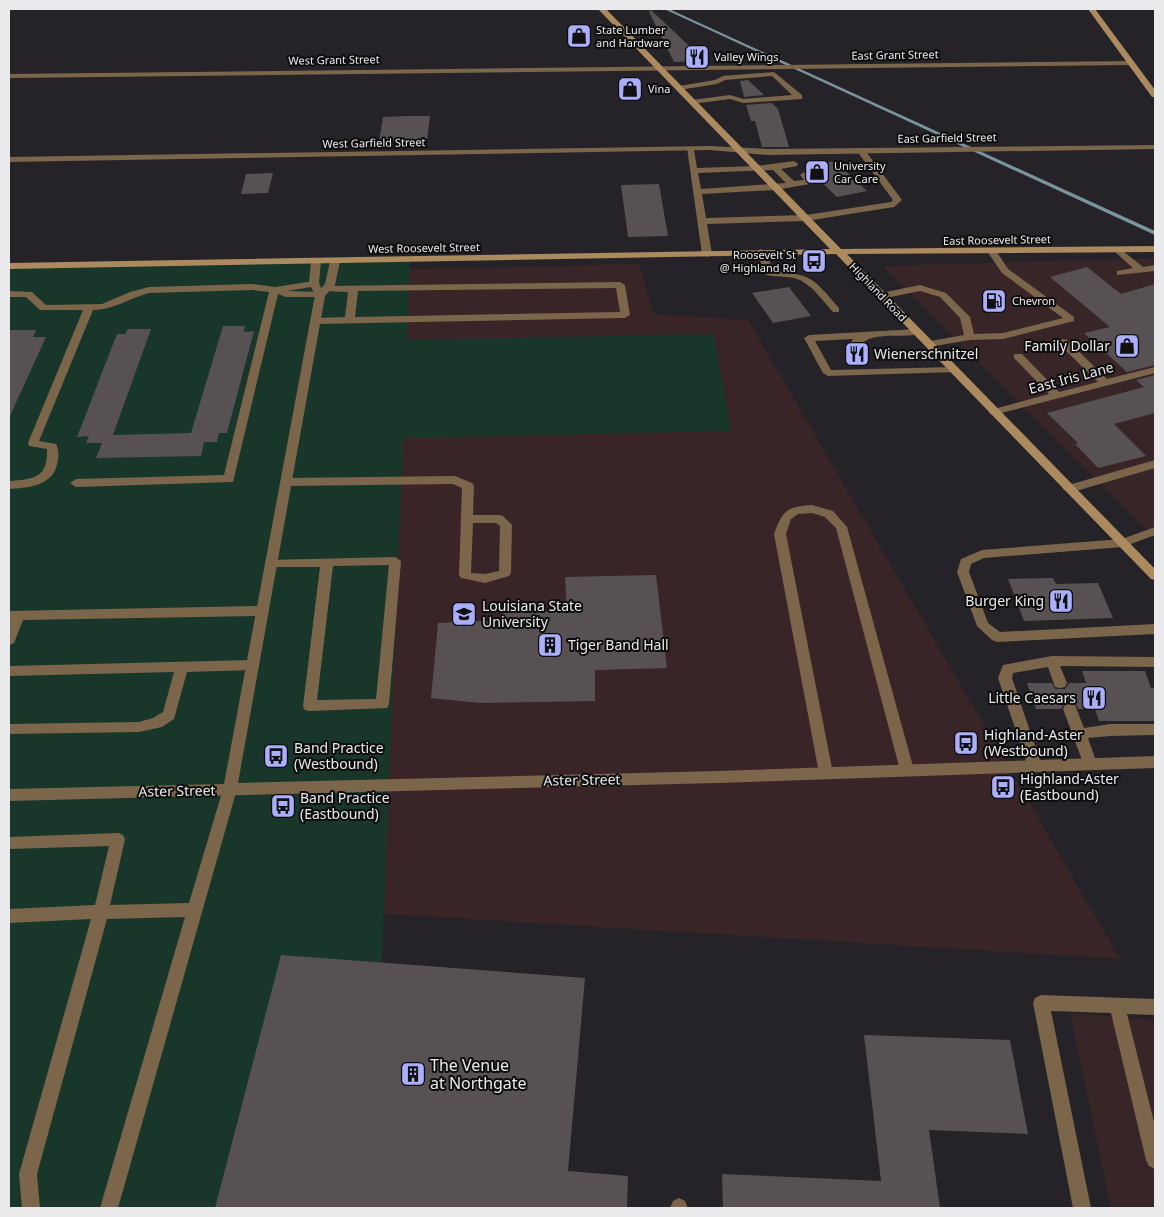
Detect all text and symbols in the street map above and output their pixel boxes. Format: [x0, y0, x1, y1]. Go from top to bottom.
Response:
place label: State Lumber and Hardware [596, 22, 669, 50]
shop icon: State Lumber and Hardware [566, 23, 592, 49]
restaurant icon: Valley Wings [684, 44, 710, 70]
street label: East Grant Street [851, 46, 939, 63]
place label: Valley Wings [714, 49, 779, 64]
street label: West Grant Street [288, 51, 380, 68]
shop icon: Vina [617, 76, 643, 102]
place label: Vina [648, 81, 670, 96]
street label: East Garfield Street [897, 129, 997, 146]
street label: West Garfield Street [322, 134, 426, 151]
place label: University Car Care [834, 158, 886, 186]
shop icon: University Car Care [804, 159, 830, 185]
street label: East Roosevelt Street [943, 231, 1051, 248]
street label: West Roosevelt Street [368, 239, 480, 256]
place label: Roosevelt St @ Highland Rd [720, 247, 796, 275]
bus stop icon: Roosevelt St @ Highland Rd [801, 248, 827, 274]
street label: Highland Road [846, 259, 910, 324]
fuel station icon: Chevron [981, 288, 1007, 314]
place label: Chevron [1012, 293, 1055, 308]
shop icon: Family Dollar [1114, 333, 1140, 359]
place label: Family Dollar [1024, 336, 1110, 355]
restaurant icon: Wienerschnitzel [844, 341, 870, 367]
place label: Wienerschnitzel [874, 344, 978, 363]
street label: East Iris Lane [1026, 357, 1116, 398]
restaurant icon: Burger King [1048, 588, 1074, 614]
place label: Burger King [965, 591, 1044, 610]
place label: Louisiana State University [482, 596, 582, 631]
school or university icon: Louisiana State University [451, 601, 477, 627]
building icon: Tiger Band Hall [537, 632, 563, 658]
place label: Tiger Band Hall [568, 635, 669, 654]
restaurant icon: Little Caesars [1081, 685, 1107, 711]
place label: Little Caesars [988, 688, 1076, 707]
place label: Highland-Aster (Westbound) [984, 725, 1083, 760]
bus stop icon: Highland-Aster (Westbound) [953, 730, 979, 756]
place label: Band Practice (Westbound) [294, 738, 384, 773]
bus stop icon: Band Practice (Westbound) [263, 743, 289, 769]
street label: Aster Street [543, 769, 621, 790]
place label: Highland-Aster (Eastbound) [1020, 769, 1119, 804]
bus stop icon: Highland-Aster (Eastbound) [990, 774, 1016, 800]
street label: Aster Street [138, 780, 216, 801]
place label: Band Practice (Eastbound) [300, 788, 390, 823]
bus stop icon: Band Practice (Eastbound) [270, 793, 296, 819]
place label: The Venue at Northgate [430, 1054, 527, 1094]
building icon: The Venue at Northgate [400, 1061, 426, 1087]

